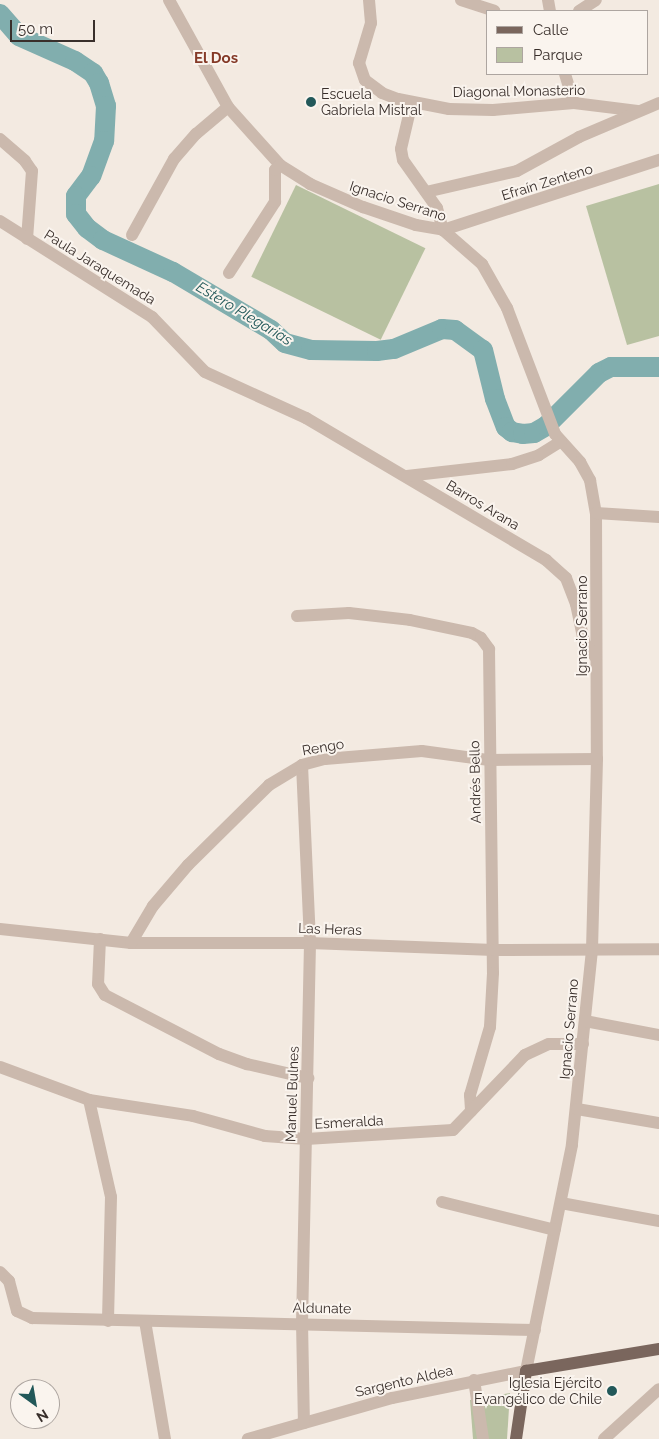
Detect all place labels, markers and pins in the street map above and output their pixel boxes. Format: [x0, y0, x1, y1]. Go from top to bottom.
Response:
place label: Escuela Gabriela Mistral [321, 86, 422, 118]
marker: Escuela Gabriela Mistral [305, 96, 317, 108]
place label: Iglesia Ejército Evangélico de Chile [474, 1375, 602, 1408]
marker: Iglesia Ejército Evangélico de Chile [606, 1385, 618, 1397]

